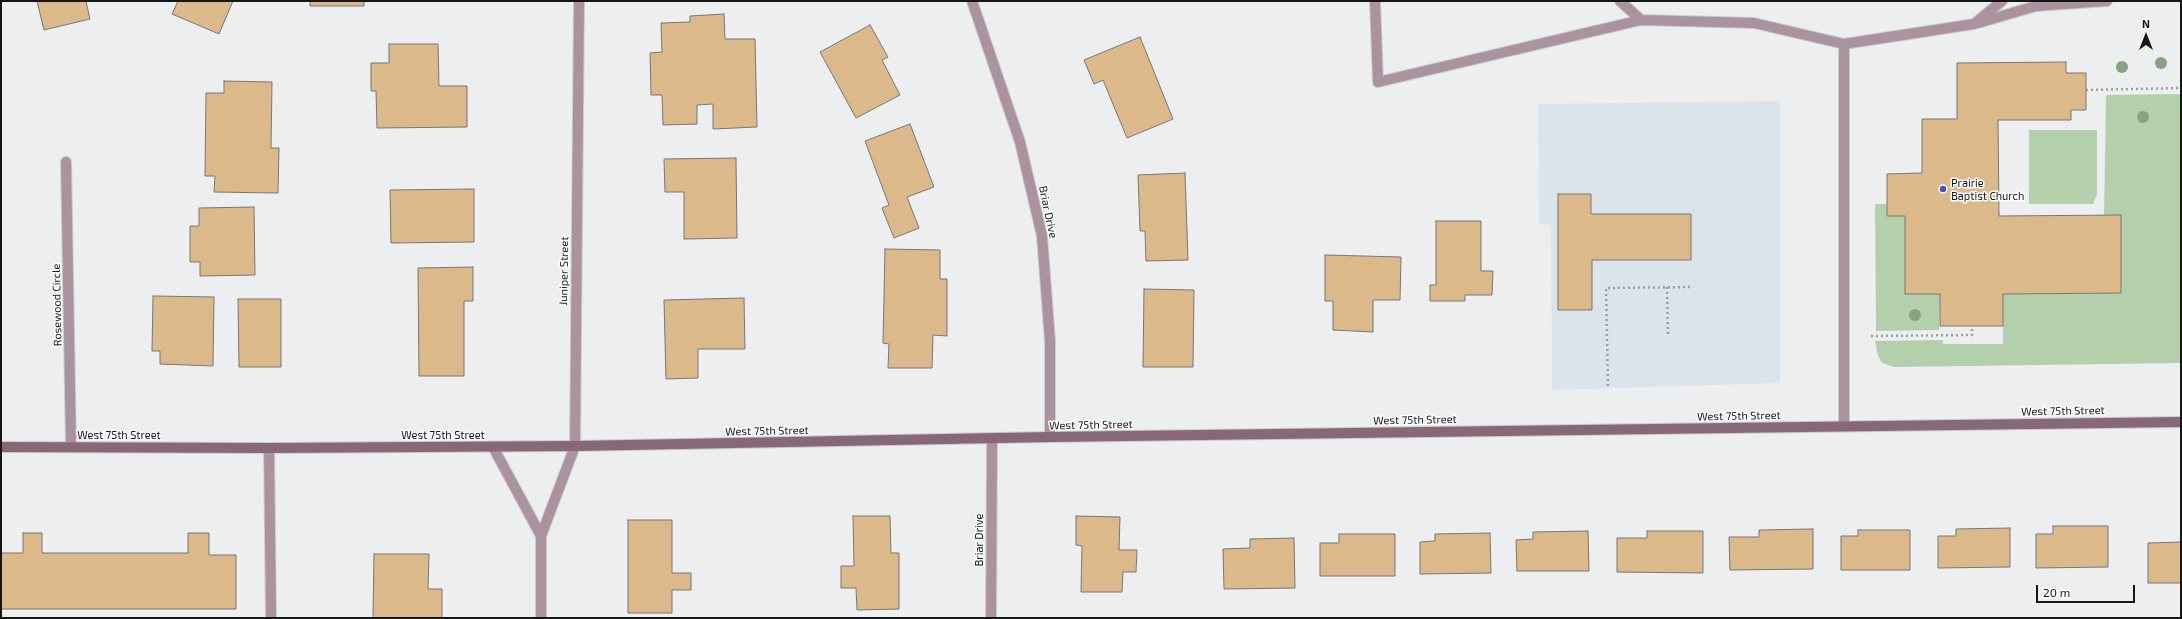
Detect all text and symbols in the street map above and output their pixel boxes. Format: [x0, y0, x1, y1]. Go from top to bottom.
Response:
north arrow [2126, 16, 2166, 56]
text: N [2142, 17, 2150, 30]
place label: Prairie Baptist Church [1951, 176, 2024, 202]
marker: Prairie Baptist Church [1938, 184, 1948, 194]
street label: Briar Drive [1036, 185, 1060, 239]
street label: Juniper Street [557, 236, 571, 306]
street label: Rosewood Circle [50, 264, 64, 346]
street label: West 75th Street [2021, 404, 2105, 418]
street label: West 75th Street [1697, 409, 1781, 423]
street label: West 75th Street [1373, 413, 1457, 427]
street label: West 75th Street [1049, 418, 1133, 432]
street label: West 75th Street [725, 424, 809, 438]
street label: West 75th Street [77, 428, 161, 442]
street label: West 75th Street [401, 428, 485, 442]
street label: Briar Drive [972, 514, 986, 566]
scale bar [2038, 577, 2137, 603]
text: 20 m [2043, 585, 2070, 599]

